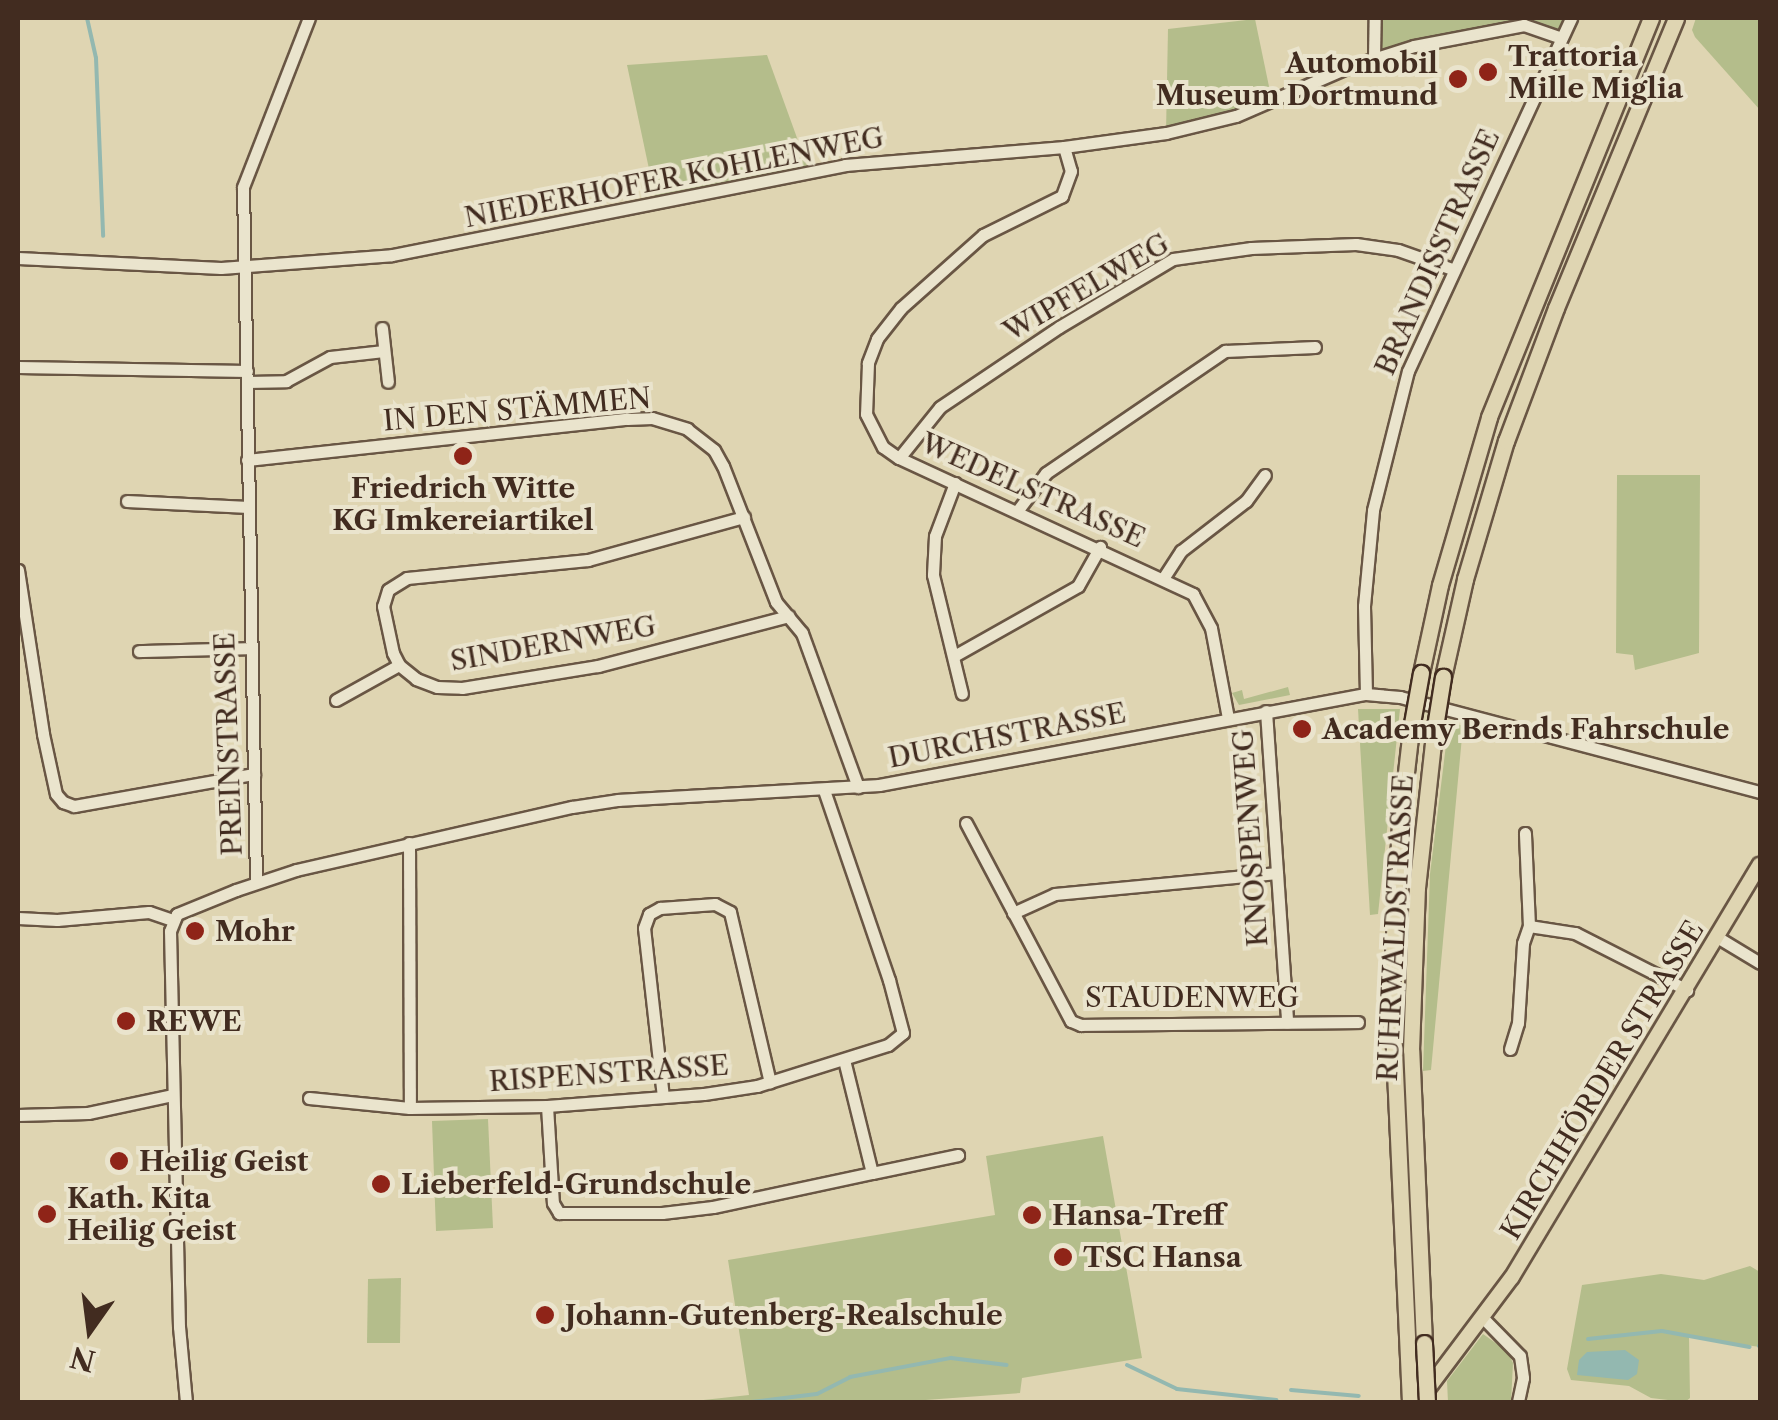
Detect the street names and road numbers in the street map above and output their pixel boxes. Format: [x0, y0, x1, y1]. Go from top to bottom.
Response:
street label: NIEDERHOFER KOHLENWEG [461, 120, 887, 234]
street label: BRANDISSTRASSE [1368, 124, 1506, 380]
street label: WIPFELWEG [997, 226, 1175, 348]
street label: IN DEN STÄMMEN [382, 381, 652, 437]
street label: WEDELSTRASSE [916, 425, 1150, 555]
street label: SINDERNWEG [448, 608, 658, 678]
street label: PREINSTRASSE [207, 632, 249, 856]
street label: DURCHSTRASSE [885, 695, 1129, 775]
street label: KNOSPENWEG [1226, 728, 1274, 948]
street label: RUHRWALDSTRASSE [1370, 774, 1420, 1082]
street label: KIRCHHÖRDER STRASSE [1493, 914, 1711, 1246]
street label: STAUDENWEG [1085, 980, 1299, 1014]
street label: RISPENSTRASSE [488, 1048, 730, 1098]

